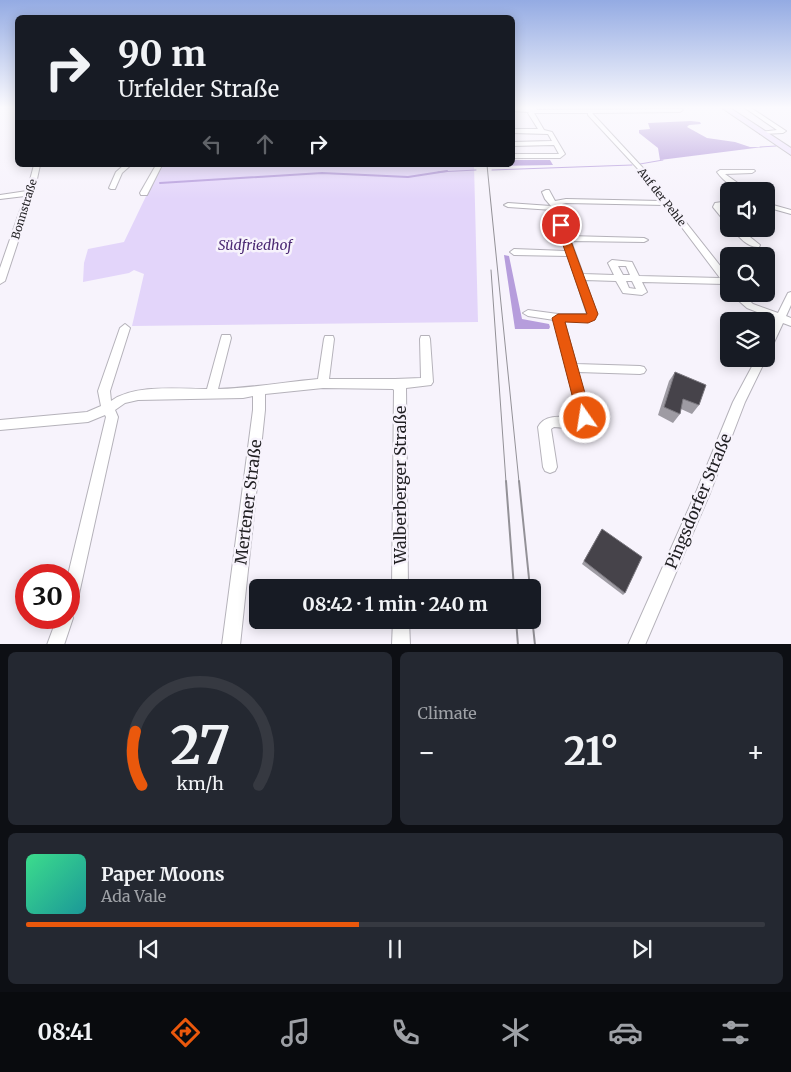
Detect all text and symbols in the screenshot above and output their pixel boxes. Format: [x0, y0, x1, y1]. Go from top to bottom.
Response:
text: 90 m [118, 32, 206, 76]
icon: right [35, 35, 100, 100]
text: Urfelder Straße [118, 75, 279, 103]
icon: left [198, 130, 226, 158]
icon: ahead [251, 130, 279, 158]
icon: right [304, 130, 332, 158]
street label: Auf der Pehle [634, 164, 689, 229]
street label: Bonnstraße [8, 177, 40, 241]
map controls [720, 182, 775, 367]
button: sound [720, 182, 775, 237]
pin [540, 204, 582, 246]
icon: arrive [547, 211, 575, 239]
park label: Südfriedhof [218, 236, 294, 254]
button: search [720, 247, 775, 302]
button: layers [720, 312, 775, 367]
position arrow [558, 391, 610, 443]
street label: Walberberger Straße [390, 406, 410, 565]
street label: Pingsdorfer Straße [660, 430, 736, 572]
street label: Mertener Straße [230, 438, 266, 566]
speed limit sign: 30 [15, 564, 80, 629]
text: 08:42 · 1 min · 240 m [302, 592, 488, 616]
text: Climate [418, 703, 477, 723]
text: 27 [170, 713, 230, 778]
text: 21° [564, 728, 619, 775]
text: − [418, 734, 436, 770]
text: + [746, 734, 765, 770]
text: km/h [176, 772, 224, 795]
text: Paper Moons [101, 862, 225, 886]
text: Ada Vale [101, 886, 166, 906]
icon: previous [135, 935, 163, 963]
icon: pause [381, 935, 409, 963]
icon: next [628, 935, 656, 963]
icon: directions [168, 1015, 203, 1050]
icon: music [278, 1015, 313, 1050]
icon: phone [388, 1015, 423, 1050]
icon: climate [498, 1015, 533, 1050]
icon: car [608, 1015, 643, 1050]
icon: filters [718, 1015, 753, 1050]
text: 08:41 [38, 1018, 93, 1046]

